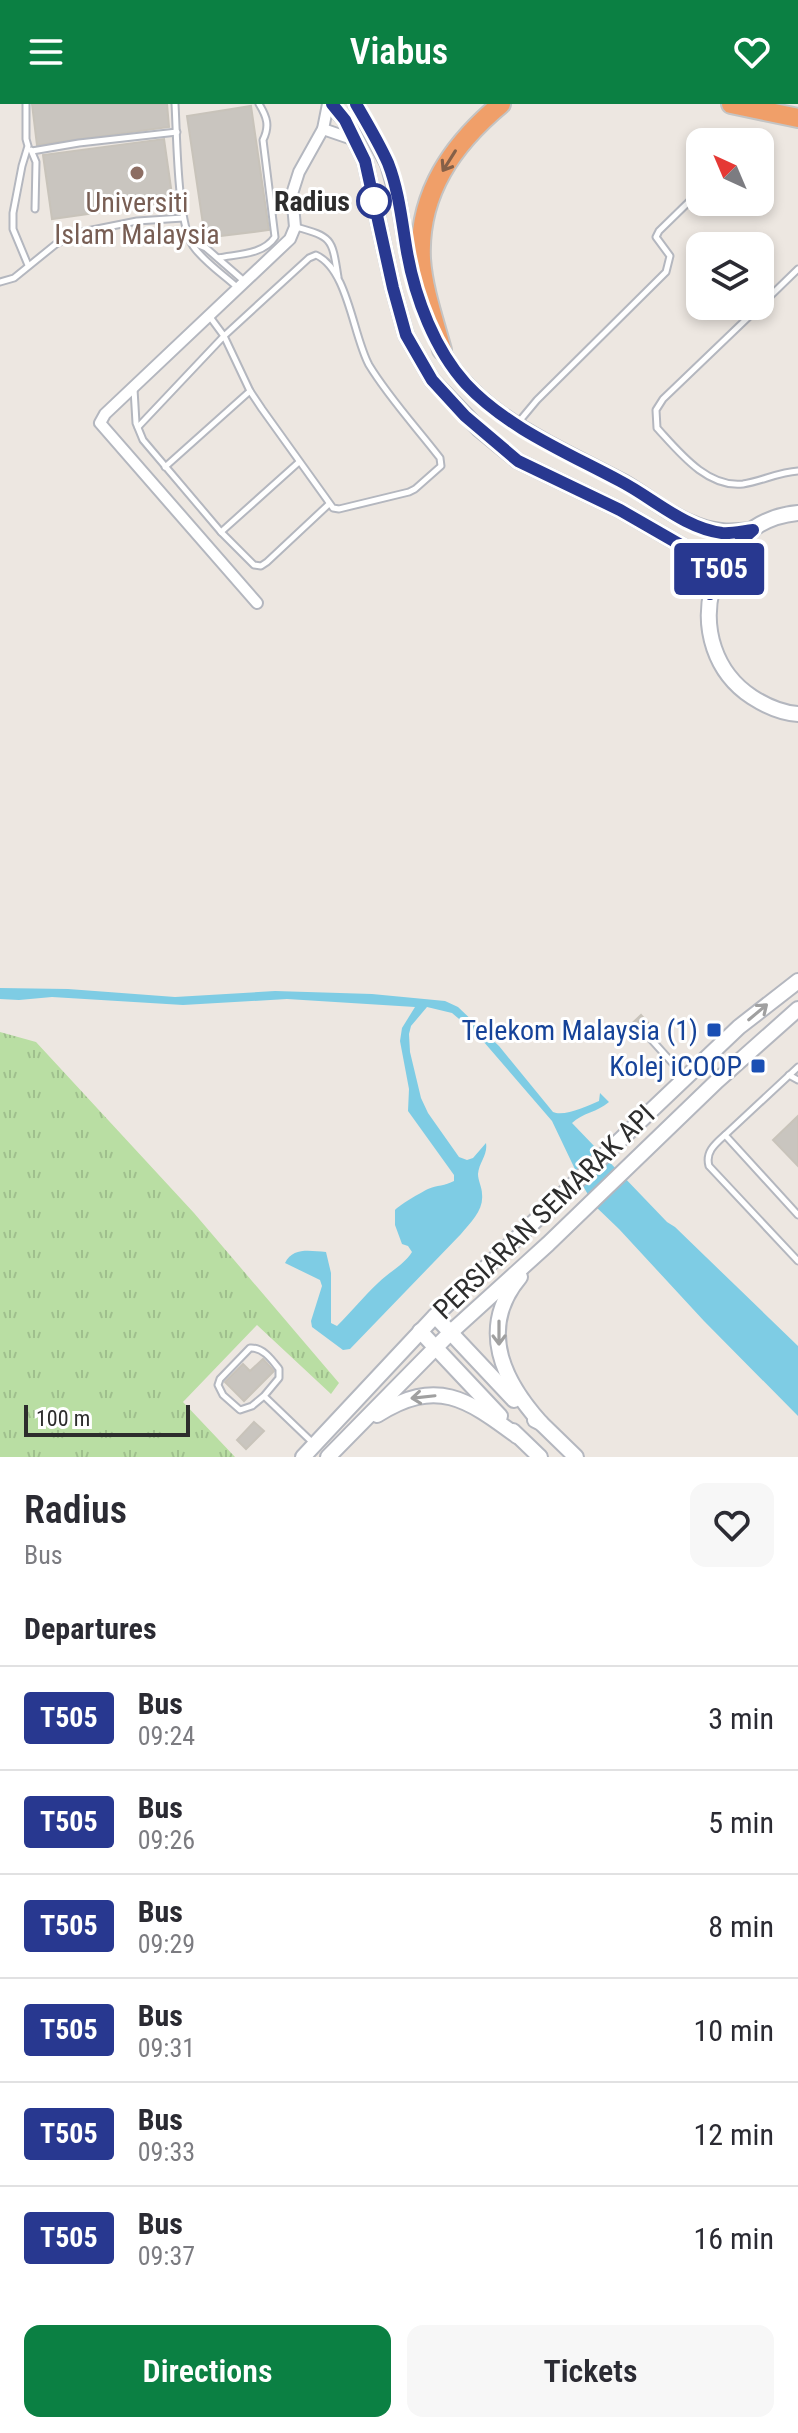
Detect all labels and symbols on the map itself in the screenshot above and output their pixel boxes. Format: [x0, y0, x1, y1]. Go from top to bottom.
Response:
north arrow [686, 128, 774, 216]
one-way arrow [440, 149, 456, 172]
marker: Universiti Islam Malaysia [128, 164, 146, 182]
marker: Radius [357, 184, 391, 218]
place label: Radius [274, 185, 350, 218]
place label: Universiti Islam Malaysia [54, 186, 220, 251]
line badge: T505 [663, 543, 775, 595]
one-way arrow [747, 1003, 768, 1021]
place label: Telekom Malaysia (1) [461, 1014, 698, 1047]
marker: Telekom Malaysia (1) [705, 1021, 723, 1039]
place label: Kolej iCOOP [609, 1050, 742, 1083]
marker: Kolej iCOOP [749, 1057, 767, 1075]
street label: PERSIARAN SEMARAK API [427, 1098, 661, 1326]
one-way arrow [491, 1320, 507, 1346]
one-way arrow [410, 1390, 437, 1405]
scale bar [24, 1401, 190, 1437]

